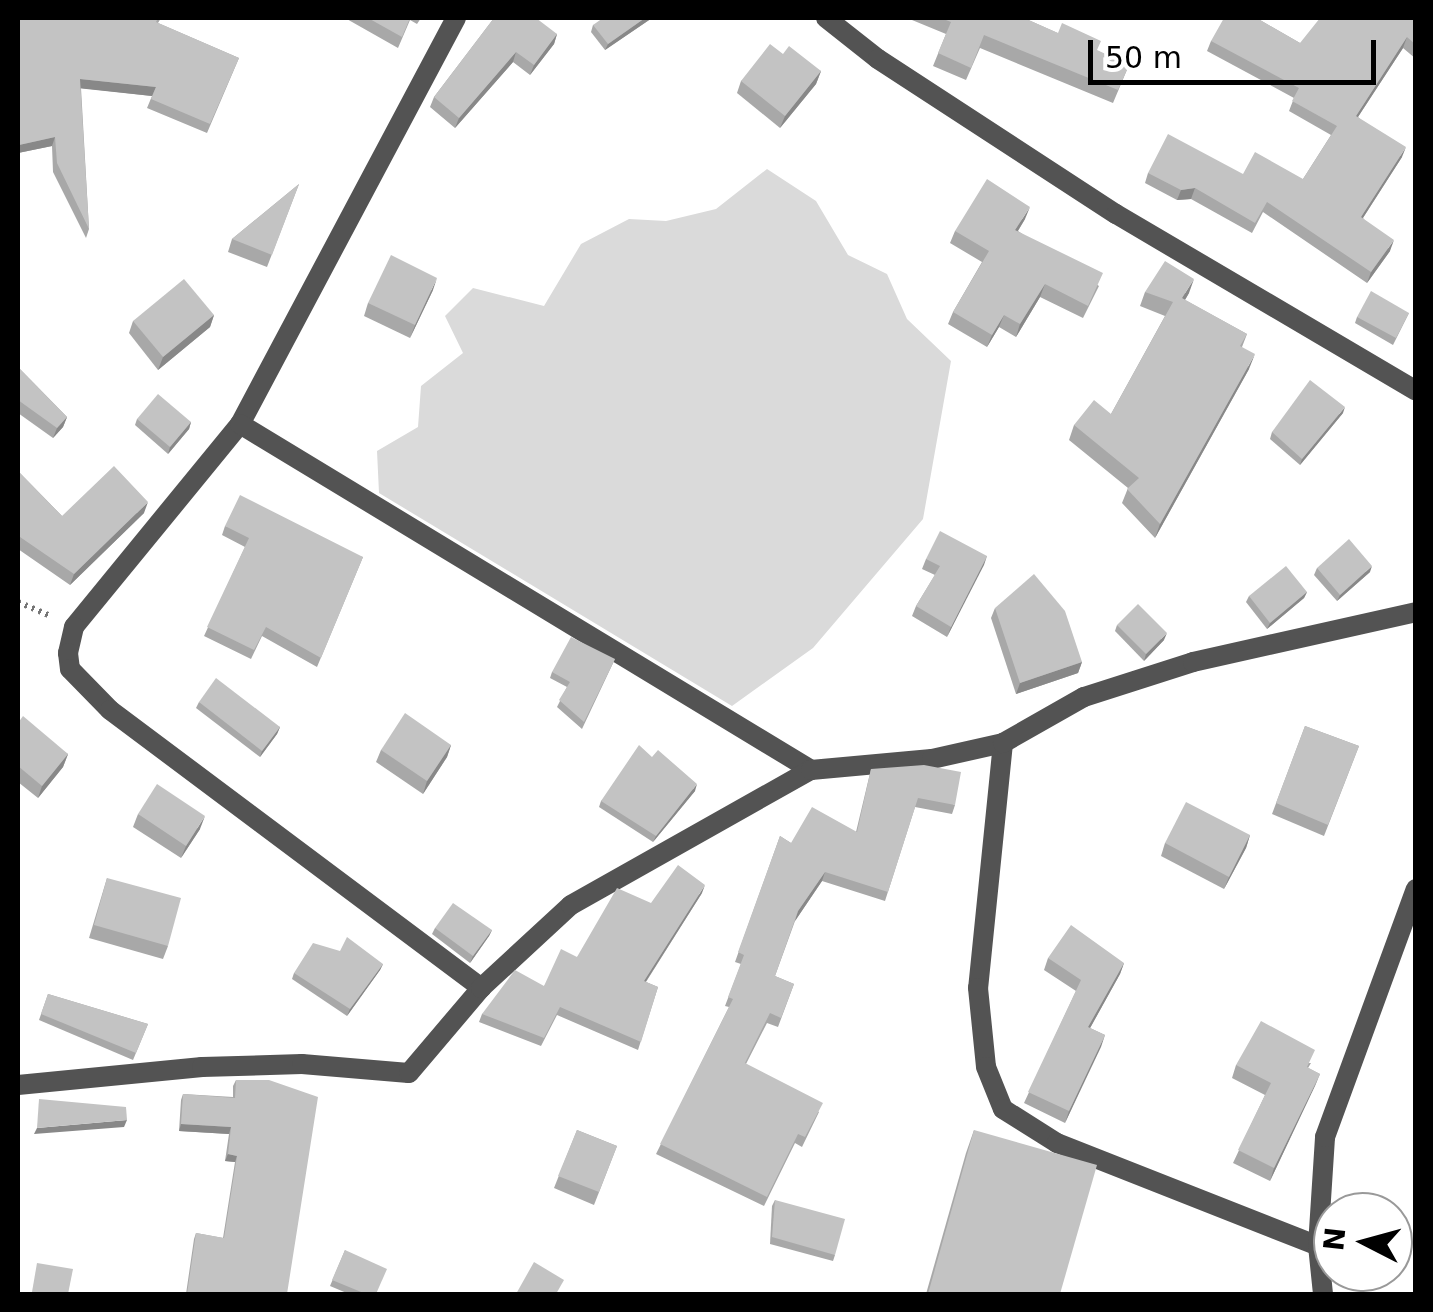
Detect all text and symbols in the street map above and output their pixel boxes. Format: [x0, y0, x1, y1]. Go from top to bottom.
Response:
scale bar [1093, 20, 1380, 82]
text: 50 m [1105, 40, 1182, 75]
north arrow [1313, 1192, 1413, 1292]
text: N [1317, 1226, 1352, 1252]

